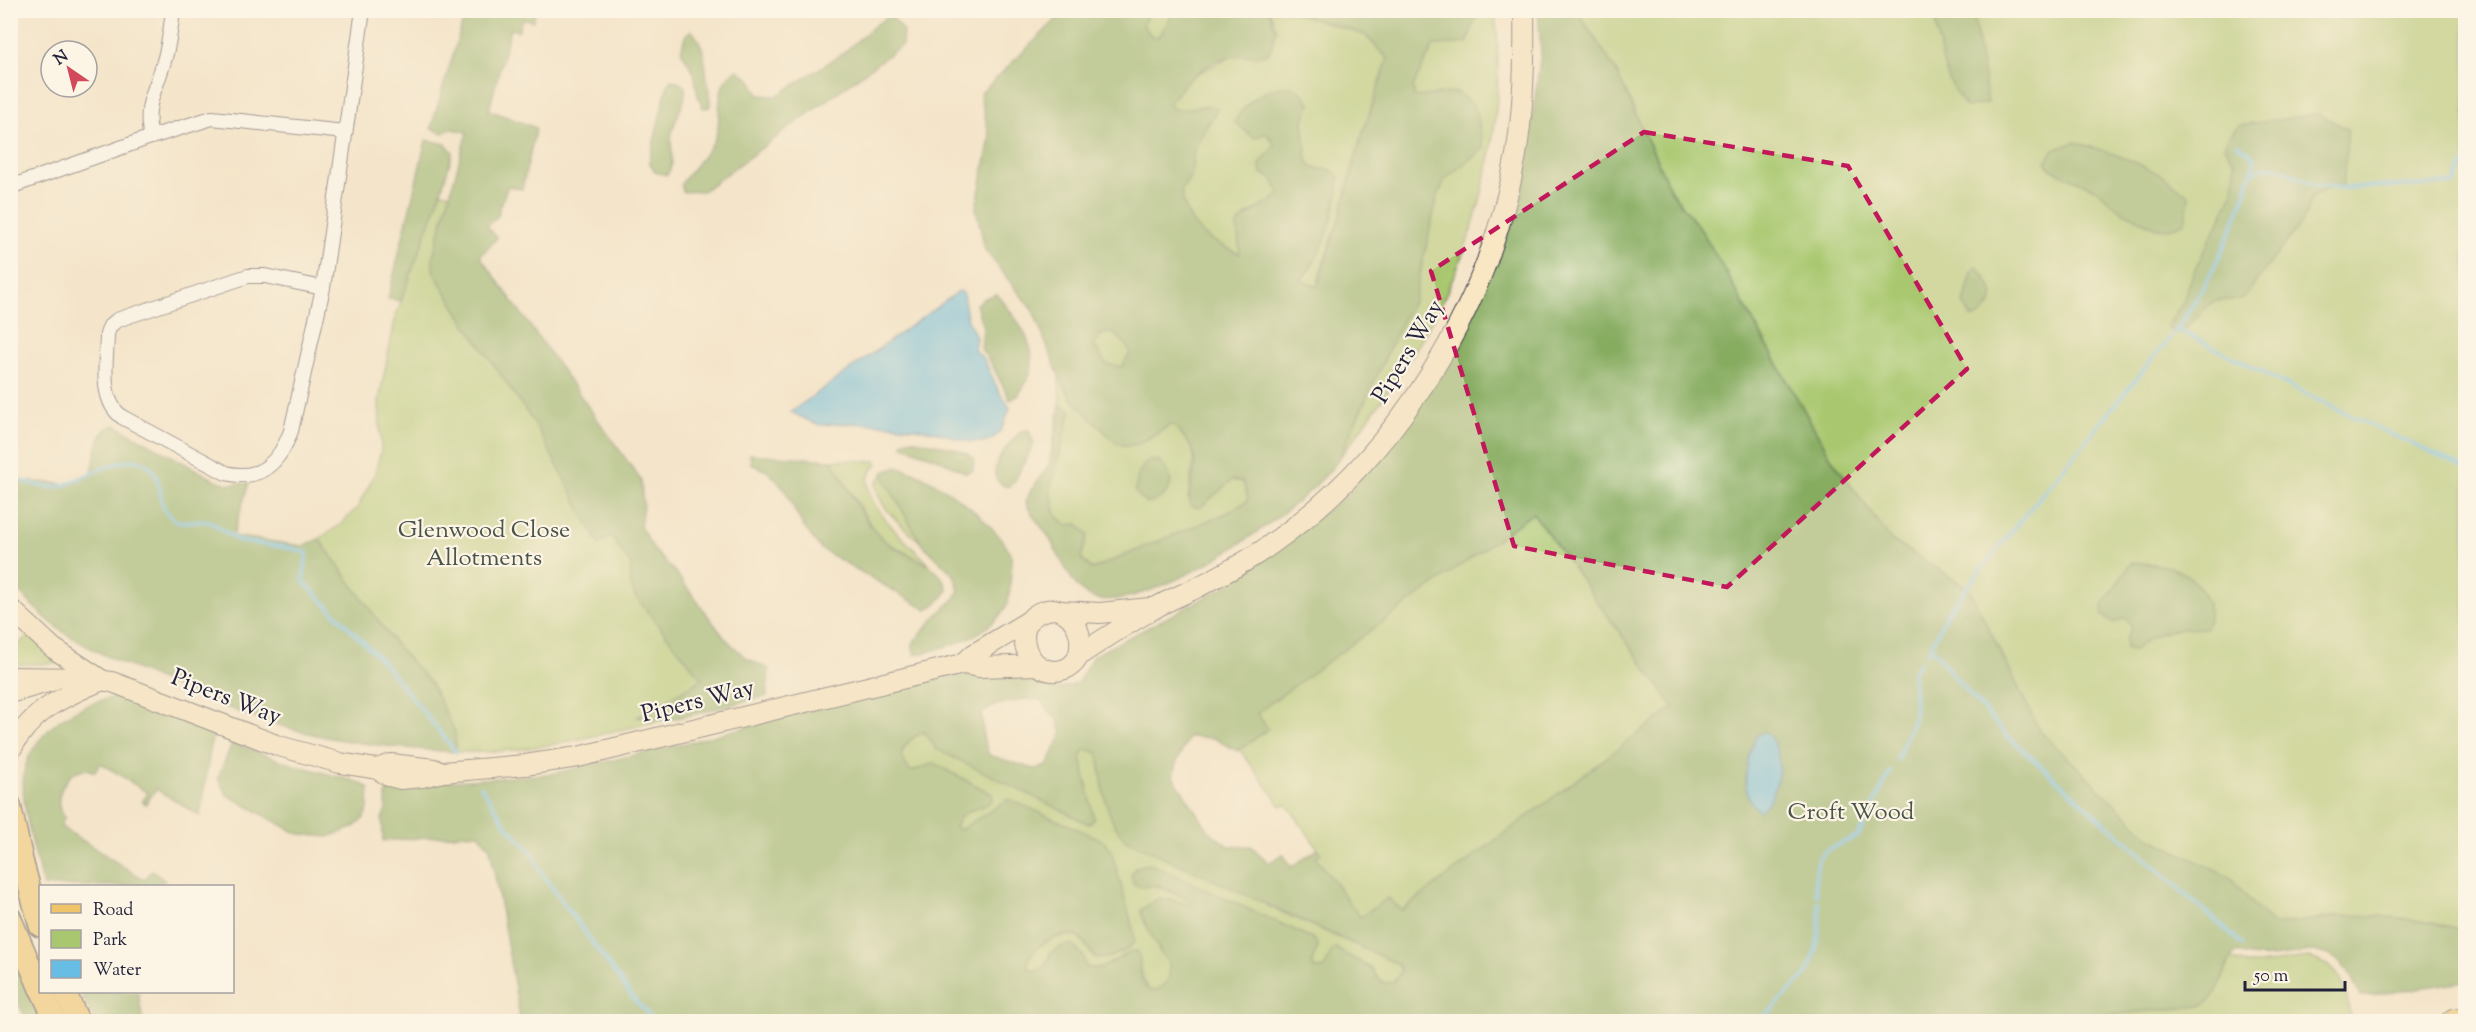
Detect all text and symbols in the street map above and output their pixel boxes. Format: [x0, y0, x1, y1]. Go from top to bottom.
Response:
north arrow [39, 39, 99, 99]
text: N [50, 46, 74, 72]
street label: Pipers Way [1365, 294, 1453, 410]
park label: Glenwood Close Allotments [398, 514, 570, 576]
street label: Pipers Way [166, 661, 286, 735]
street label: Pipers Way [638, 671, 758, 733]
park label: Croft Wood [1788, 796, 1915, 830]
legend [39, 885, 234, 993]
text: Road [93, 898, 133, 924]
text: Park [93, 928, 128, 954]
scale bar [2245, 954, 2346, 992]
text: Water [93, 958, 142, 984]
text: 50 m [2253, 964, 2289, 990]

